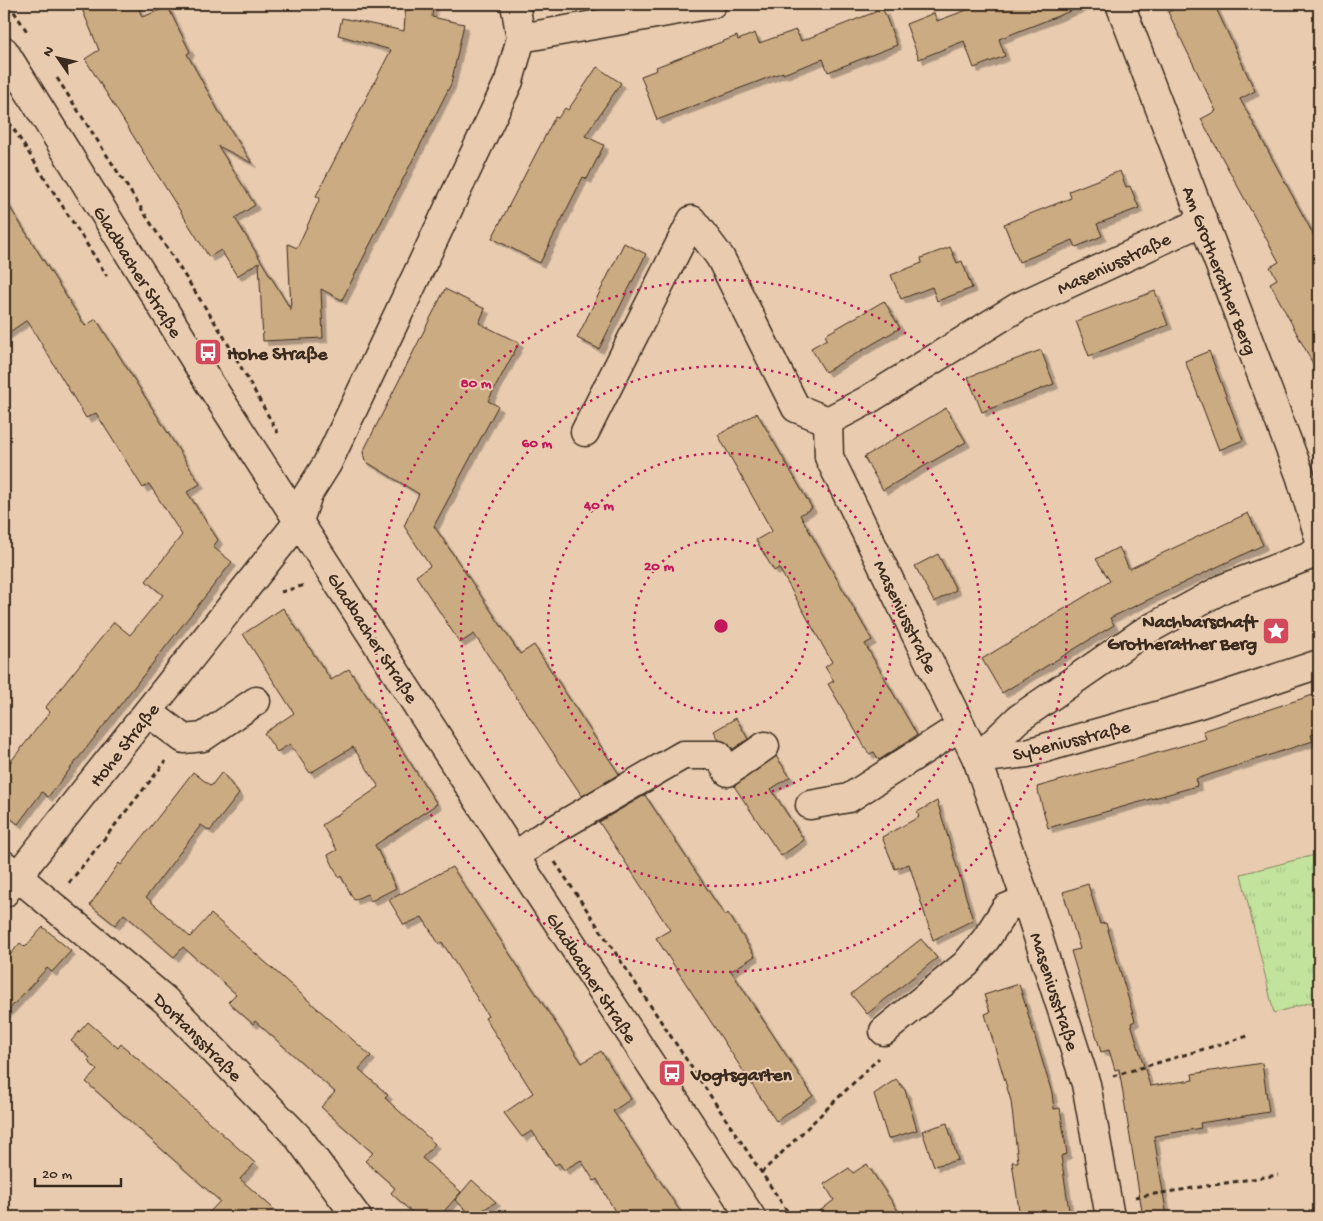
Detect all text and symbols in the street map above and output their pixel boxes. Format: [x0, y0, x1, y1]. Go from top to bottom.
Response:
north arrow [32, 32, 82, 82]
text: N [40, 44, 59, 61]
street label: Am Grotherather Berg [1175, 184, 1261, 359]
street label: Gladbacher Straße [86, 203, 186, 343]
street label: Maseniusstraße [1054, 229, 1175, 302]
bus stop icon: Hohe Straße [193, 337, 223, 367]
place label: Hohe Straße [227, 344, 329, 367]
text: 80 m [461, 375, 492, 393]
text: 60 m [522, 435, 553, 453]
text: 40 m [583, 497, 614, 515]
street label: Maseniusstraße [867, 557, 941, 678]
text: 20 m [644, 558, 674, 576]
street label: Gladbacher Straße [320, 569, 422, 709]
place label: Nachbarschaft Grotherather Berg [1107, 612, 1259, 657]
place icon: Nachbarschaft Grotherather Berg [1261, 616, 1291, 646]
centre of rings [712, 617, 730, 635]
street label: Hohe Straße [86, 699, 166, 793]
street label: Sybeniusstraße [1011, 717, 1133, 768]
street label: Gladbacher Straße [539, 909, 641, 1049]
street label: Maseniusstraße [1023, 930, 1083, 1054]
street label: Dortansstraße [146, 988, 246, 1088]
bus stop icon: Vogtsgarten [657, 1058, 687, 1088]
place label: Vogtsgarten [690, 1065, 793, 1088]
scale bar [35, 1156, 121, 1188]
text: 20 m [42, 1166, 72, 1184]

